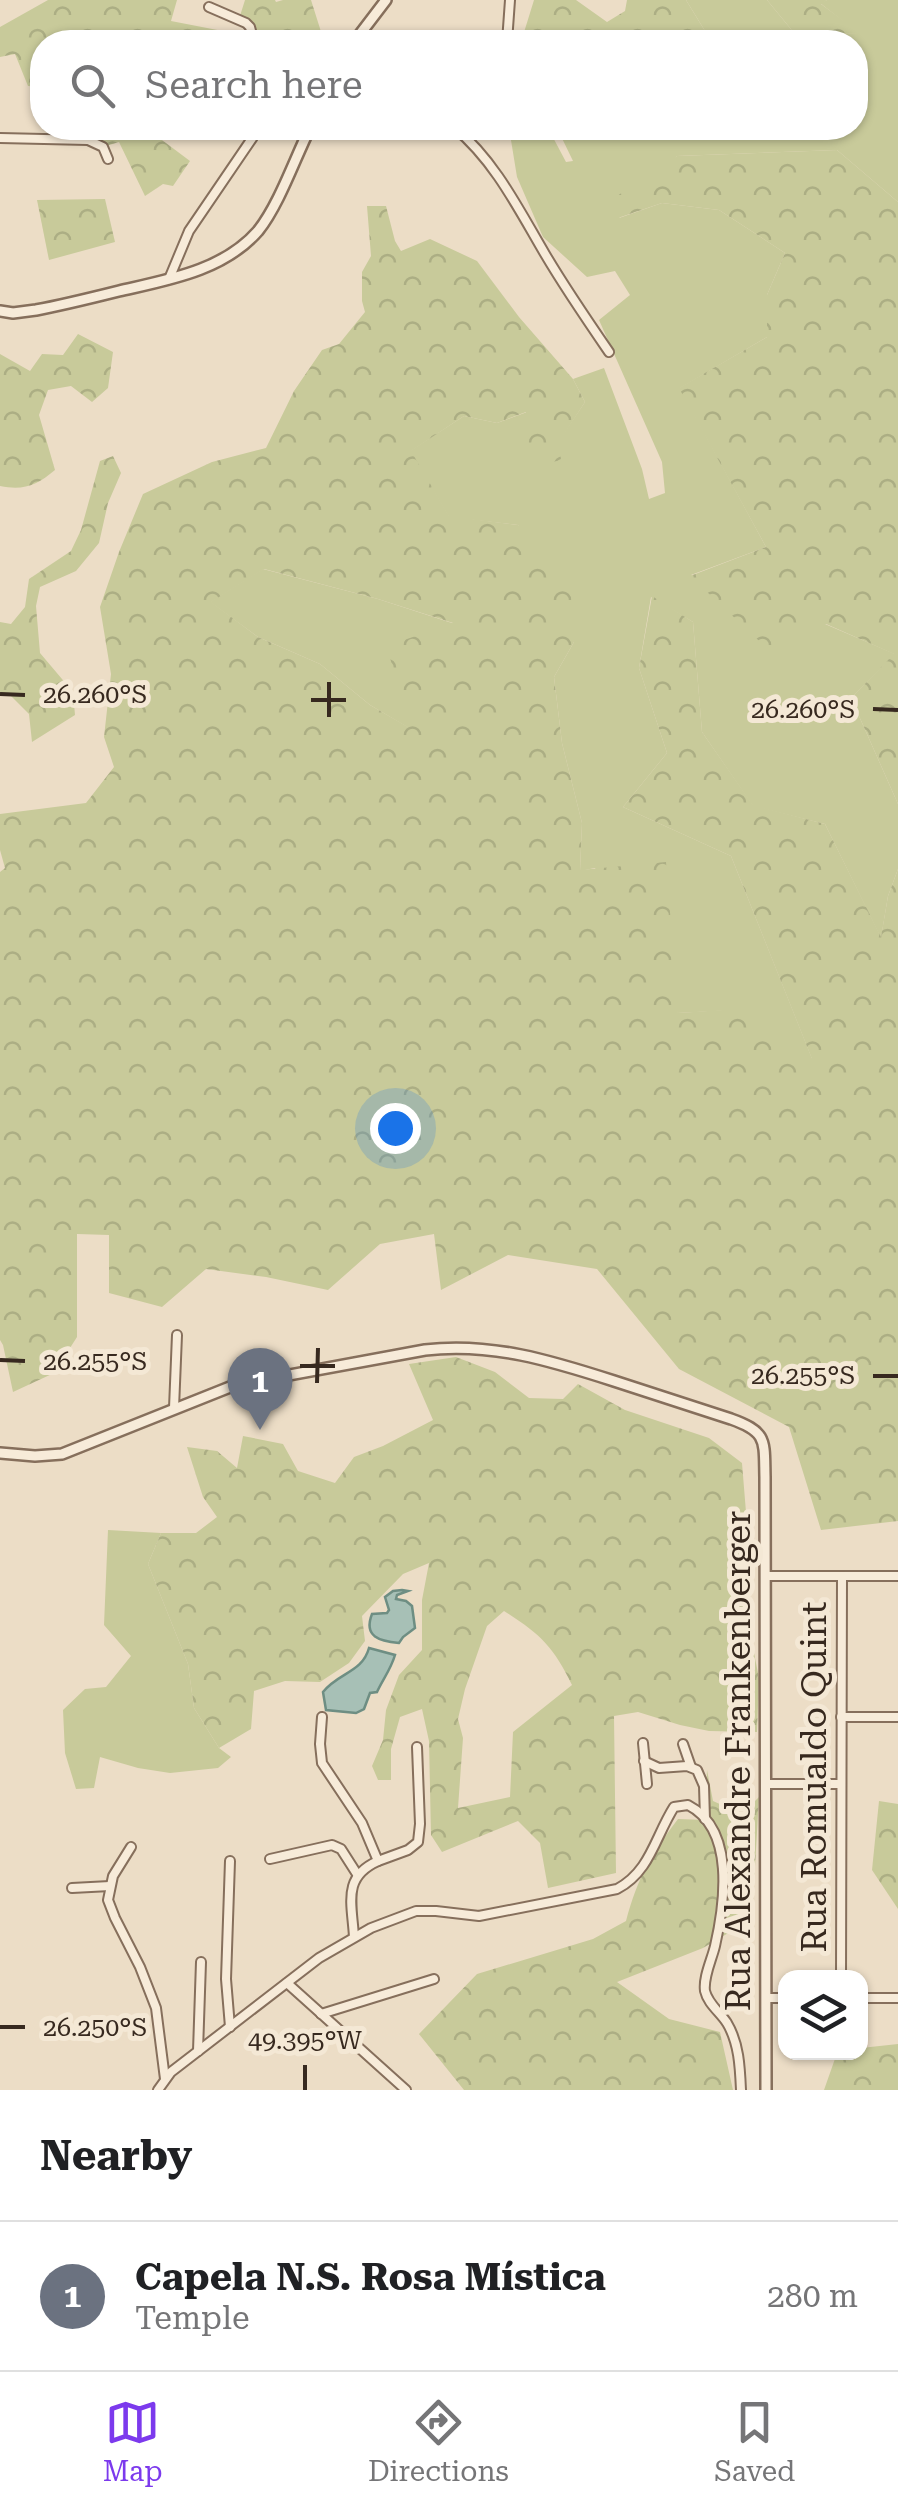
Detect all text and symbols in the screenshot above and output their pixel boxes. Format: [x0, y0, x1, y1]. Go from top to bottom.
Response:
search box [30, 30, 868, 140]
icon: search [65, 58, 120, 113]
text: Search here [145, 63, 363, 107]
text: 26.260°S [43, 680, 147, 709]
text: 26.260°S [751, 695, 855, 724]
your location [370, 1103, 421, 1154]
text: 26.255°S [43, 1347, 147, 1376]
pin: 1 [228, 1348, 292, 1430]
text: 26.255°S [751, 1361, 855, 1390]
street label: Rua Alexandre Frankenberger [718, 1511, 759, 2011]
street label: Rua Romualdo Quint [794, 1602, 835, 1952]
map controls [778, 1970, 868, 2060]
button: layers [778, 1970, 868, 2060]
text: 26.250°S [43, 2013, 147, 2042]
text: 49.395°W [248, 2026, 363, 2055]
text: Nearby [40, 2131, 192, 2180]
text: Capela N.S. Rosa Mística [135, 2255, 606, 2299]
text: 1 [64, 2277, 81, 2315]
text: 280 m [767, 2277, 858, 2315]
text: Temple [135, 2299, 249, 2337]
tab: Map [103, 2395, 163, 2488]
tab: Directions [368, 2395, 509, 2488]
tab: Saved [714, 2395, 795, 2488]

